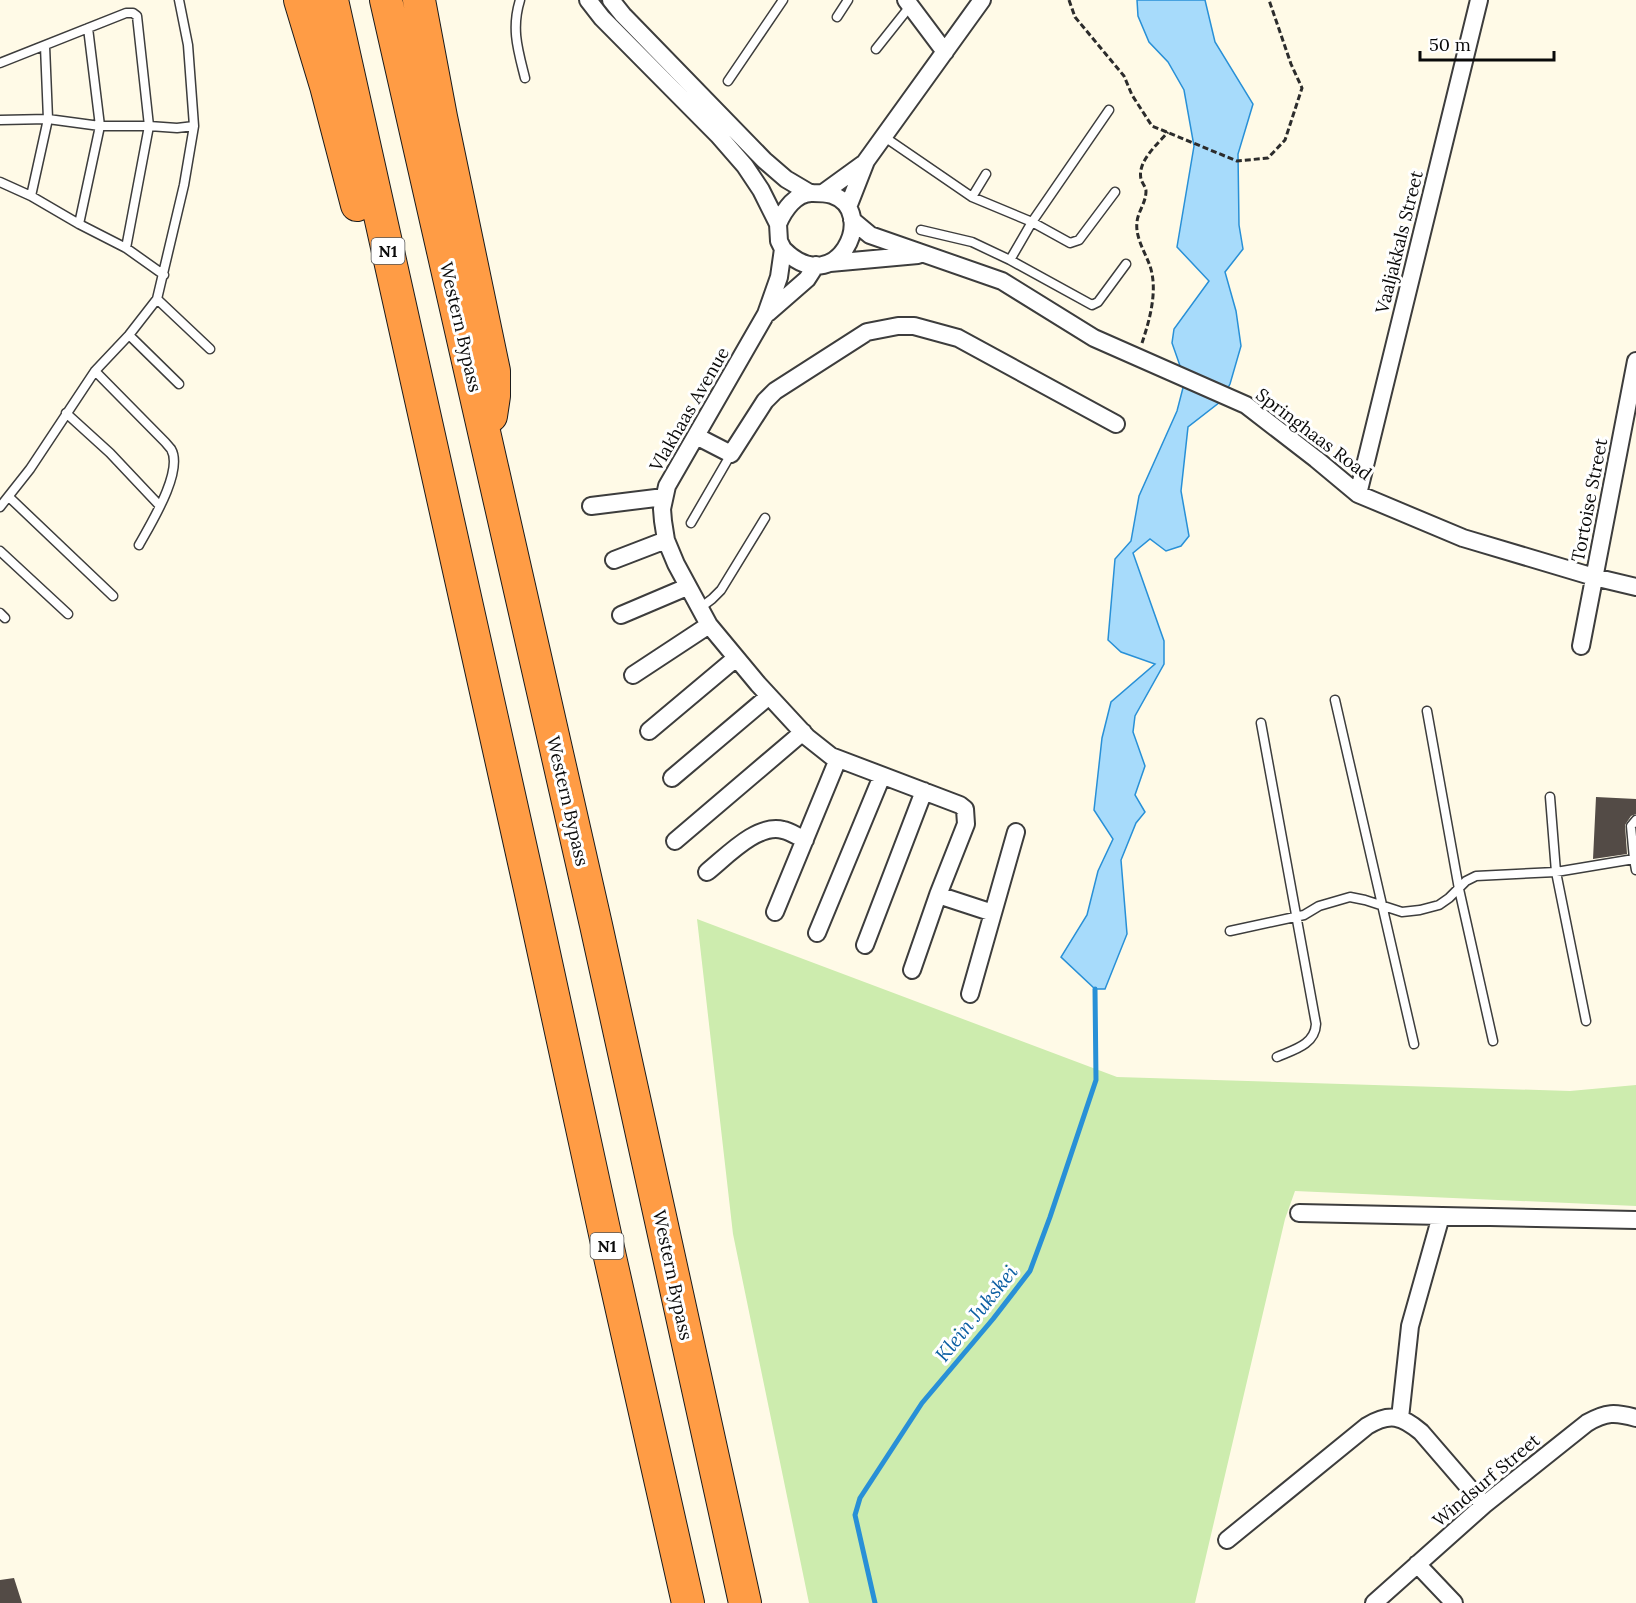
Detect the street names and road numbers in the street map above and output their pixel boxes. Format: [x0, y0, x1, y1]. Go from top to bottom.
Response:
street label: Vaaljakkals Street [1370, 168, 1428, 317]
road number: N1 [372, 238, 404, 264]
street label: Western Bypass [435, 260, 487, 394]
street label: Vlakhaas Avenue [644, 343, 734, 476]
street label: Springhaas Road [1251, 383, 1377, 485]
street label: Tortoise Street [1566, 436, 1612, 564]
street label: Western Bypass [542, 734, 594, 868]
street label: Western Bypass [648, 1208, 698, 1342]
road number: N1 [590, 1233, 624, 1259]
street label: Windsurf Street [1428, 1428, 1544, 1532]

